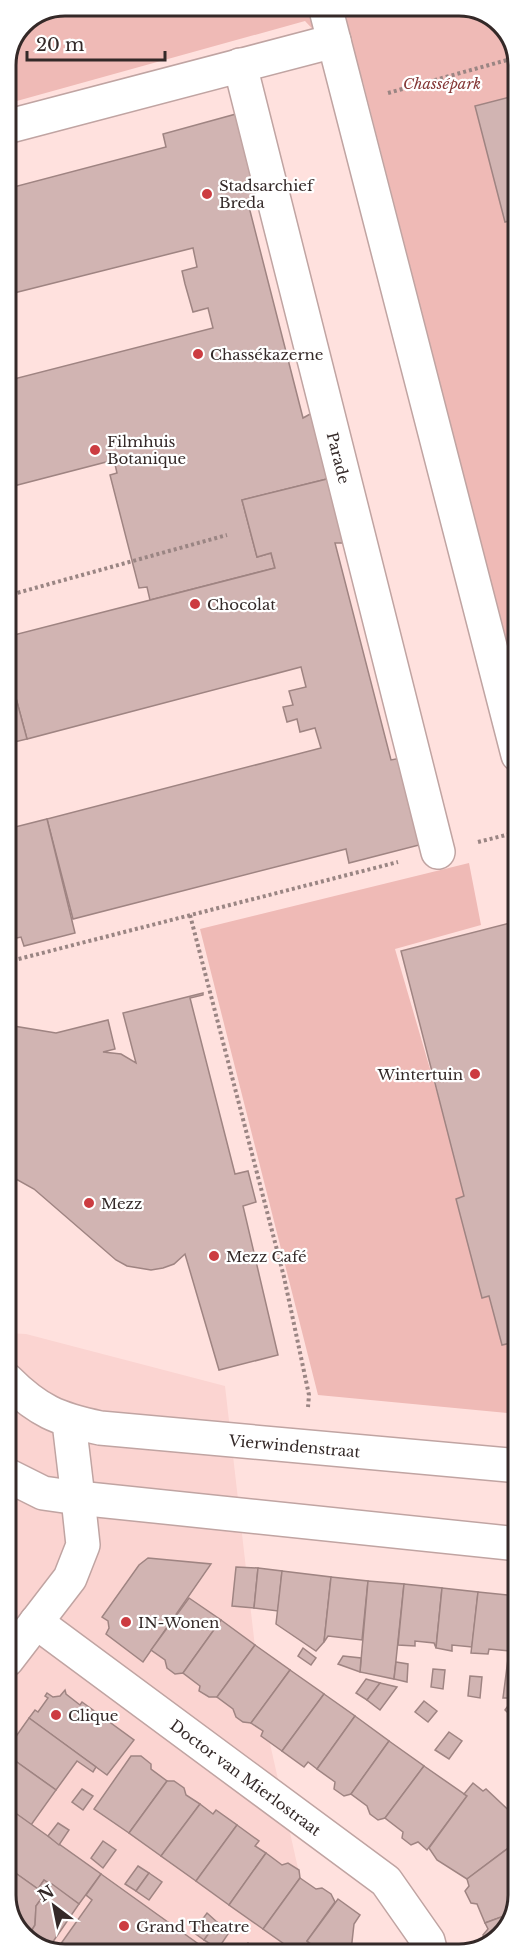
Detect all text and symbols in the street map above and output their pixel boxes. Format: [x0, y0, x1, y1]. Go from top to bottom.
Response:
scale bar [27, 24, 165, 62]
text: 20 m [36, 34, 84, 56]
park label: Chassépark [403, 74, 481, 93]
place label: Stadsarchief Breda [219, 176, 315, 212]
marker: Stadsarchief Breda [200, 187, 214, 201]
place label: Chassékazerne [210, 345, 323, 364]
marker: Chassékazerne [191, 347, 205, 361]
street label: Parade [323, 430, 354, 486]
place label: Filmhuis Botanique [107, 432, 186, 468]
marker: Filmhuis Botanique [88, 443, 102, 457]
place label: Chocolat [207, 595, 276, 614]
marker: Chocolat [188, 597, 202, 611]
place label: Wintertuin [376, 1065, 463, 1084]
marker: Wintertuin [468, 1067, 482, 1081]
place label: Mezz [101, 1194, 142, 1213]
marker: Mezz [82, 1196, 96, 1210]
place label: Mezz Café [226, 1247, 307, 1266]
marker: Mezz Café [207, 1249, 221, 1263]
street label: Vierwindenstraat [227, 1430, 361, 1461]
place label: IN-Wonen [138, 1613, 219, 1632]
marker: IN-Wonen [119, 1615, 133, 1629]
place label: Clique [68, 1706, 118, 1725]
marker: Clique [49, 1708, 63, 1722]
street label: Doctor van Mierlostraat [167, 1715, 325, 1840]
north arrow [24, 1876, 84, 1936]
text: N [34, 1881, 58, 1906]
place label: Grand Theatre [136, 1917, 249, 1936]
marker: Grand Theatre [117, 1919, 131, 1933]

